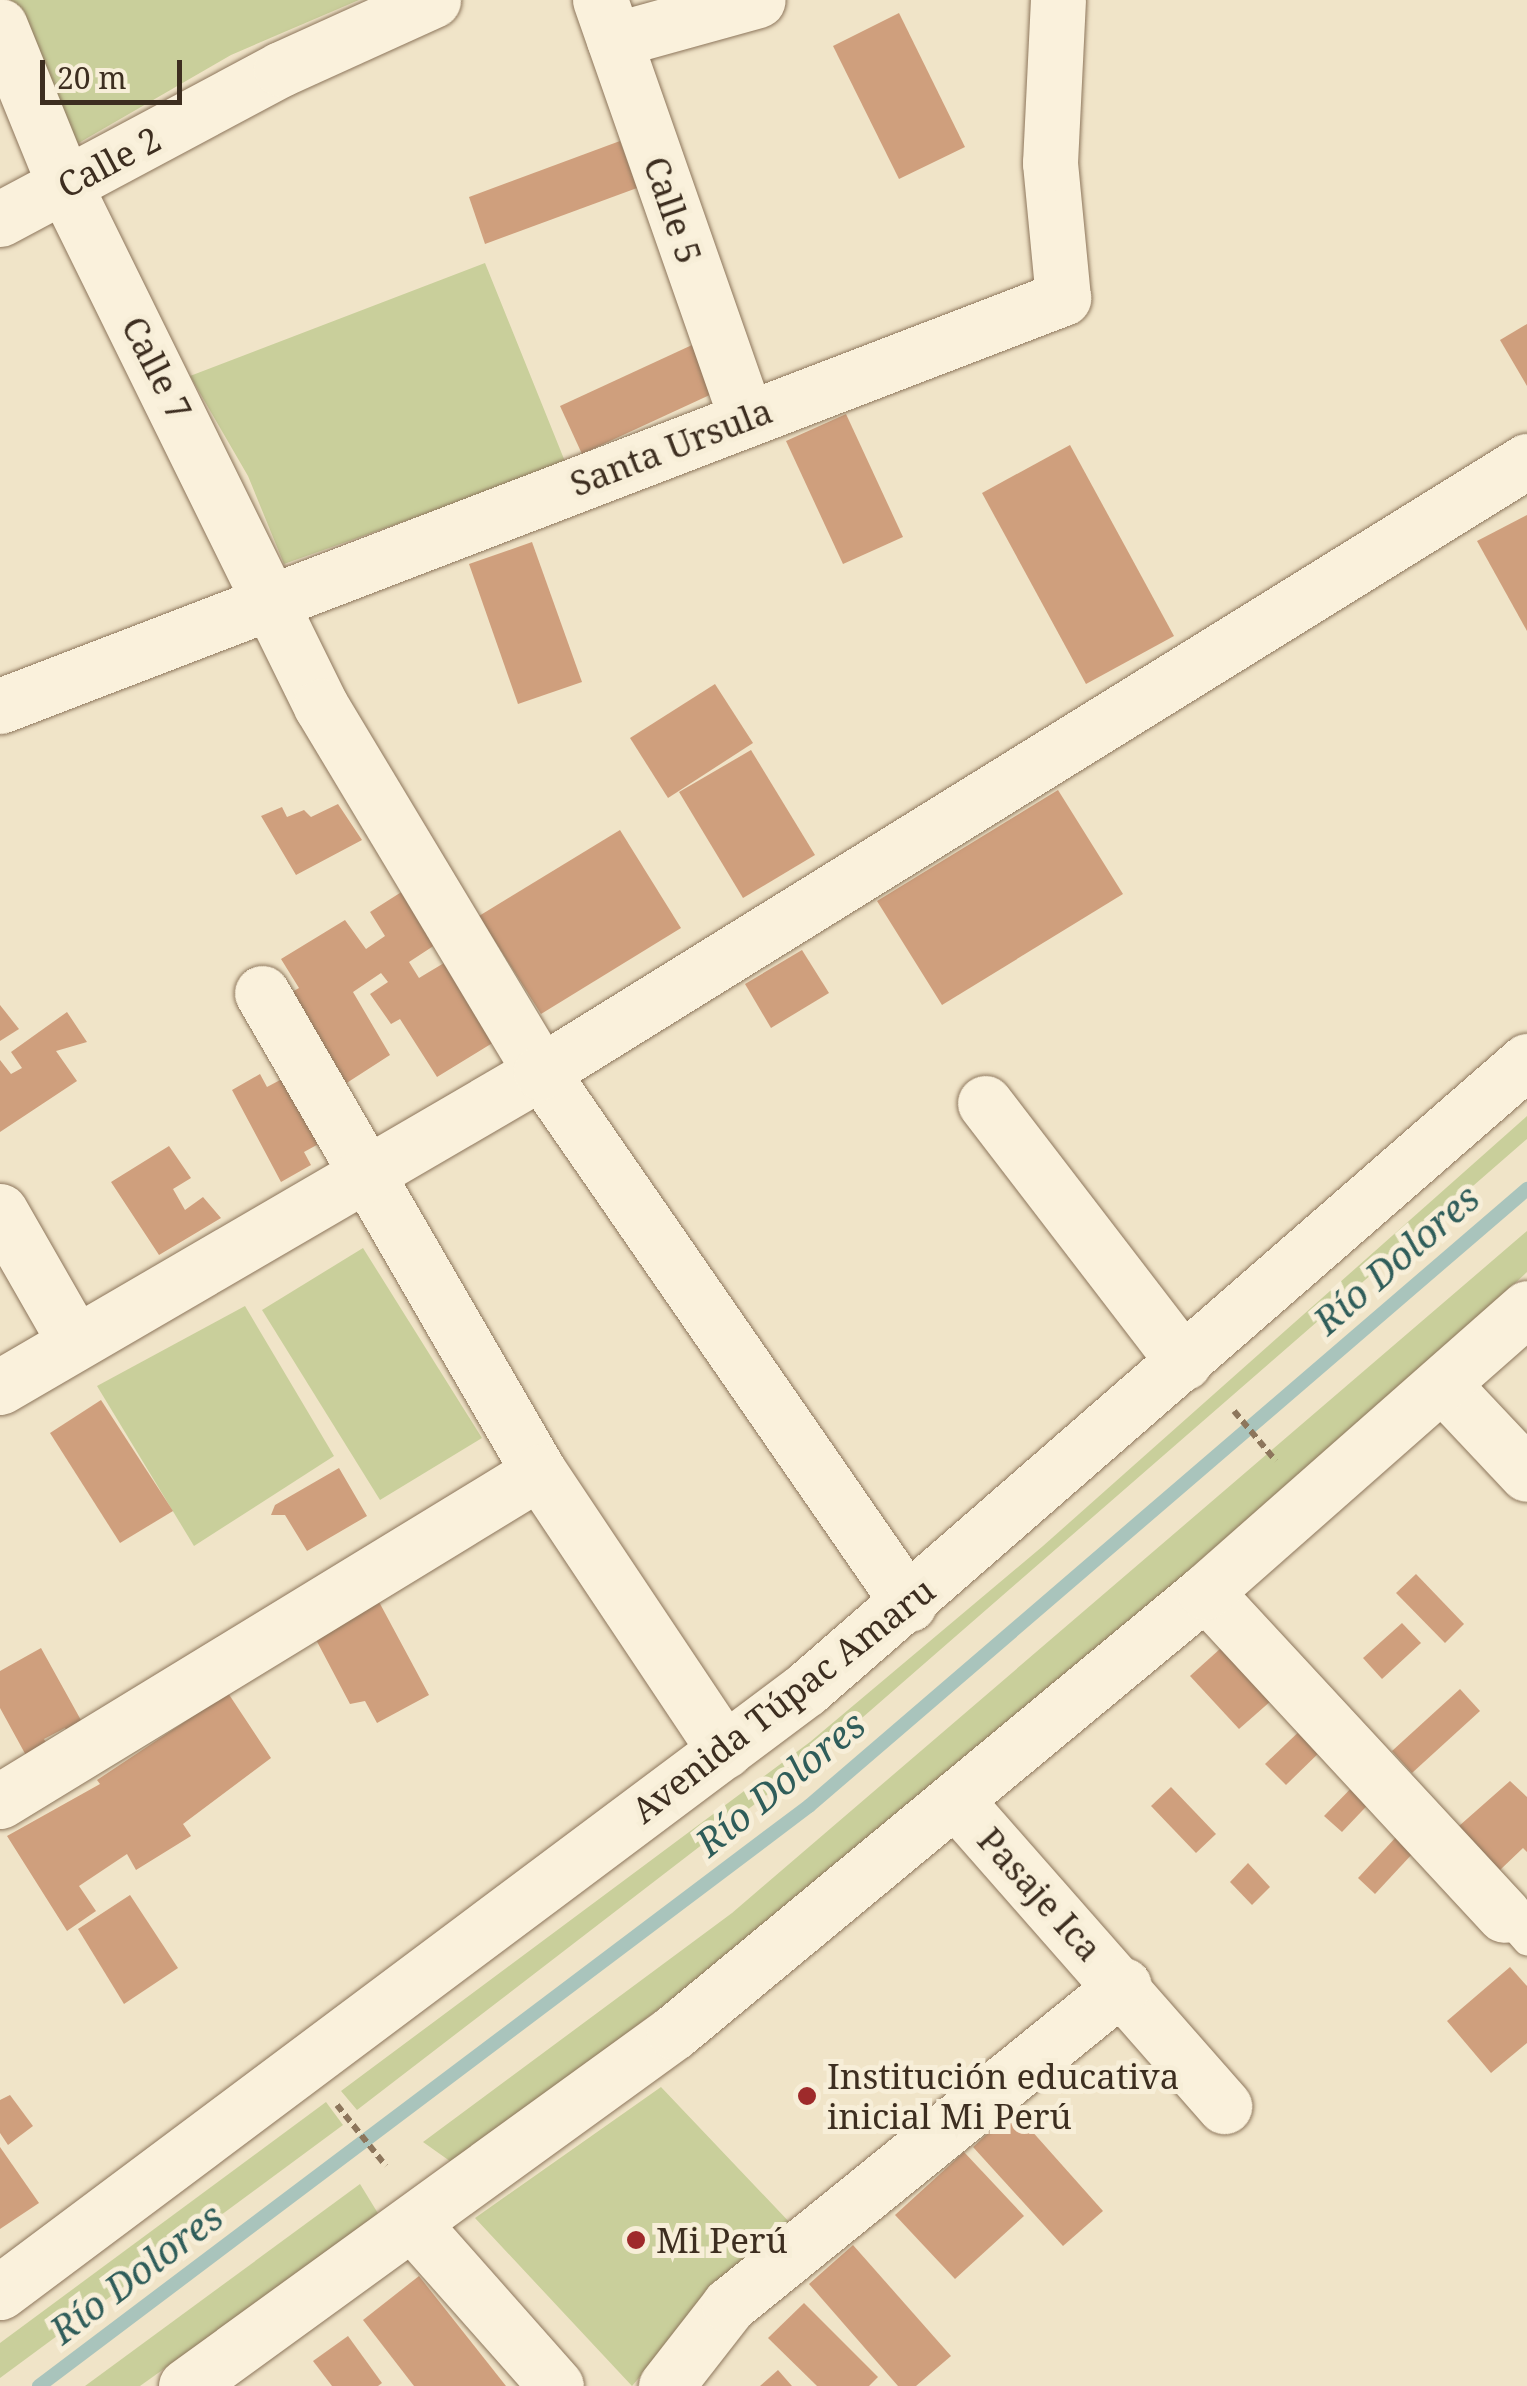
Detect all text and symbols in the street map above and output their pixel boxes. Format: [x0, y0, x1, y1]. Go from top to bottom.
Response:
scale bar [45, 40, 188, 102]
text: 20 m [57, 57, 127, 98]
street label: Calle 2 [50, 118, 168, 206]
street label: Calle 5 [635, 151, 711, 269]
street label: Calle 7 [113, 309, 201, 427]
street label: Santa Ursula [564, 389, 778, 505]
water label: Río Dolores [1304, 1175, 1488, 1343]
street label: Avenida Túpac Amaru [623, 1569, 943, 1831]
water label: Río Dolores [686, 1701, 874, 1865]
street label: Pasaje Ica [969, 1819, 1111, 1969]
place label: Institución educativa inicial Mi Perú [827, 2055, 1179, 2137]
marker: Institución educativa inicial Mi Perú [796, 2085, 818, 2107]
water label: Río Dolores [41, 2193, 231, 2353]
place label: Mi Perú [656, 2219, 788, 2261]
marker: Mi Perú [625, 2229, 647, 2251]

